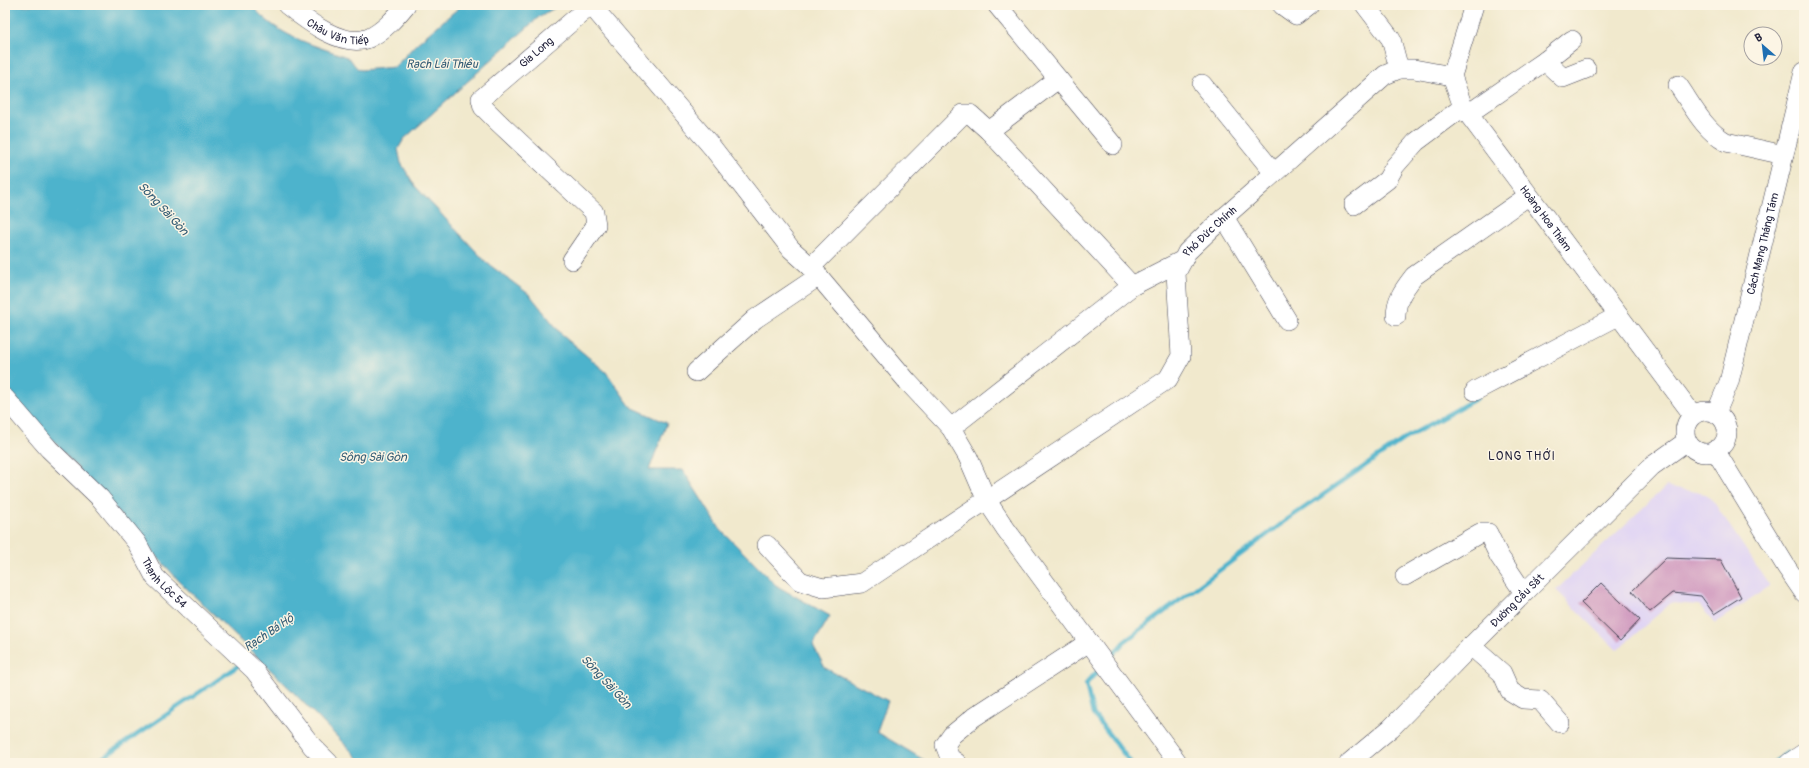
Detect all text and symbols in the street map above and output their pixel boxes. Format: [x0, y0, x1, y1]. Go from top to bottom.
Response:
street label: Châu Văn Tiếp [304, 16, 370, 47]
north arrow [1743, 26, 1783, 66]
text: B [1753, 30, 1764, 45]
street label: Gia Long [516, 34, 556, 70]
water label: Rạch Lái Thiêu [406, 57, 479, 72]
water label: Sông Sài Gòn [134, 179, 192, 240]
street label: Hoàng Hoa Thám [1517, 183, 1575, 254]
street label: Cách Mạng Tháng Tám [1744, 191, 1781, 296]
street label: Phó Đức Chính [1180, 203, 1239, 258]
district label: LONG THỚI [1488, 448, 1556, 464]
water label: Sông Sài Gòn [339, 450, 408, 465]
street label: Thạnh Lộc 54 [139, 555, 190, 611]
street label: Đường Cầu Sắt [1487, 570, 1547, 630]
water label: Rạch Bá Hộ [241, 610, 298, 655]
water label: Sông Sài Gòn [577, 652, 635, 713]

